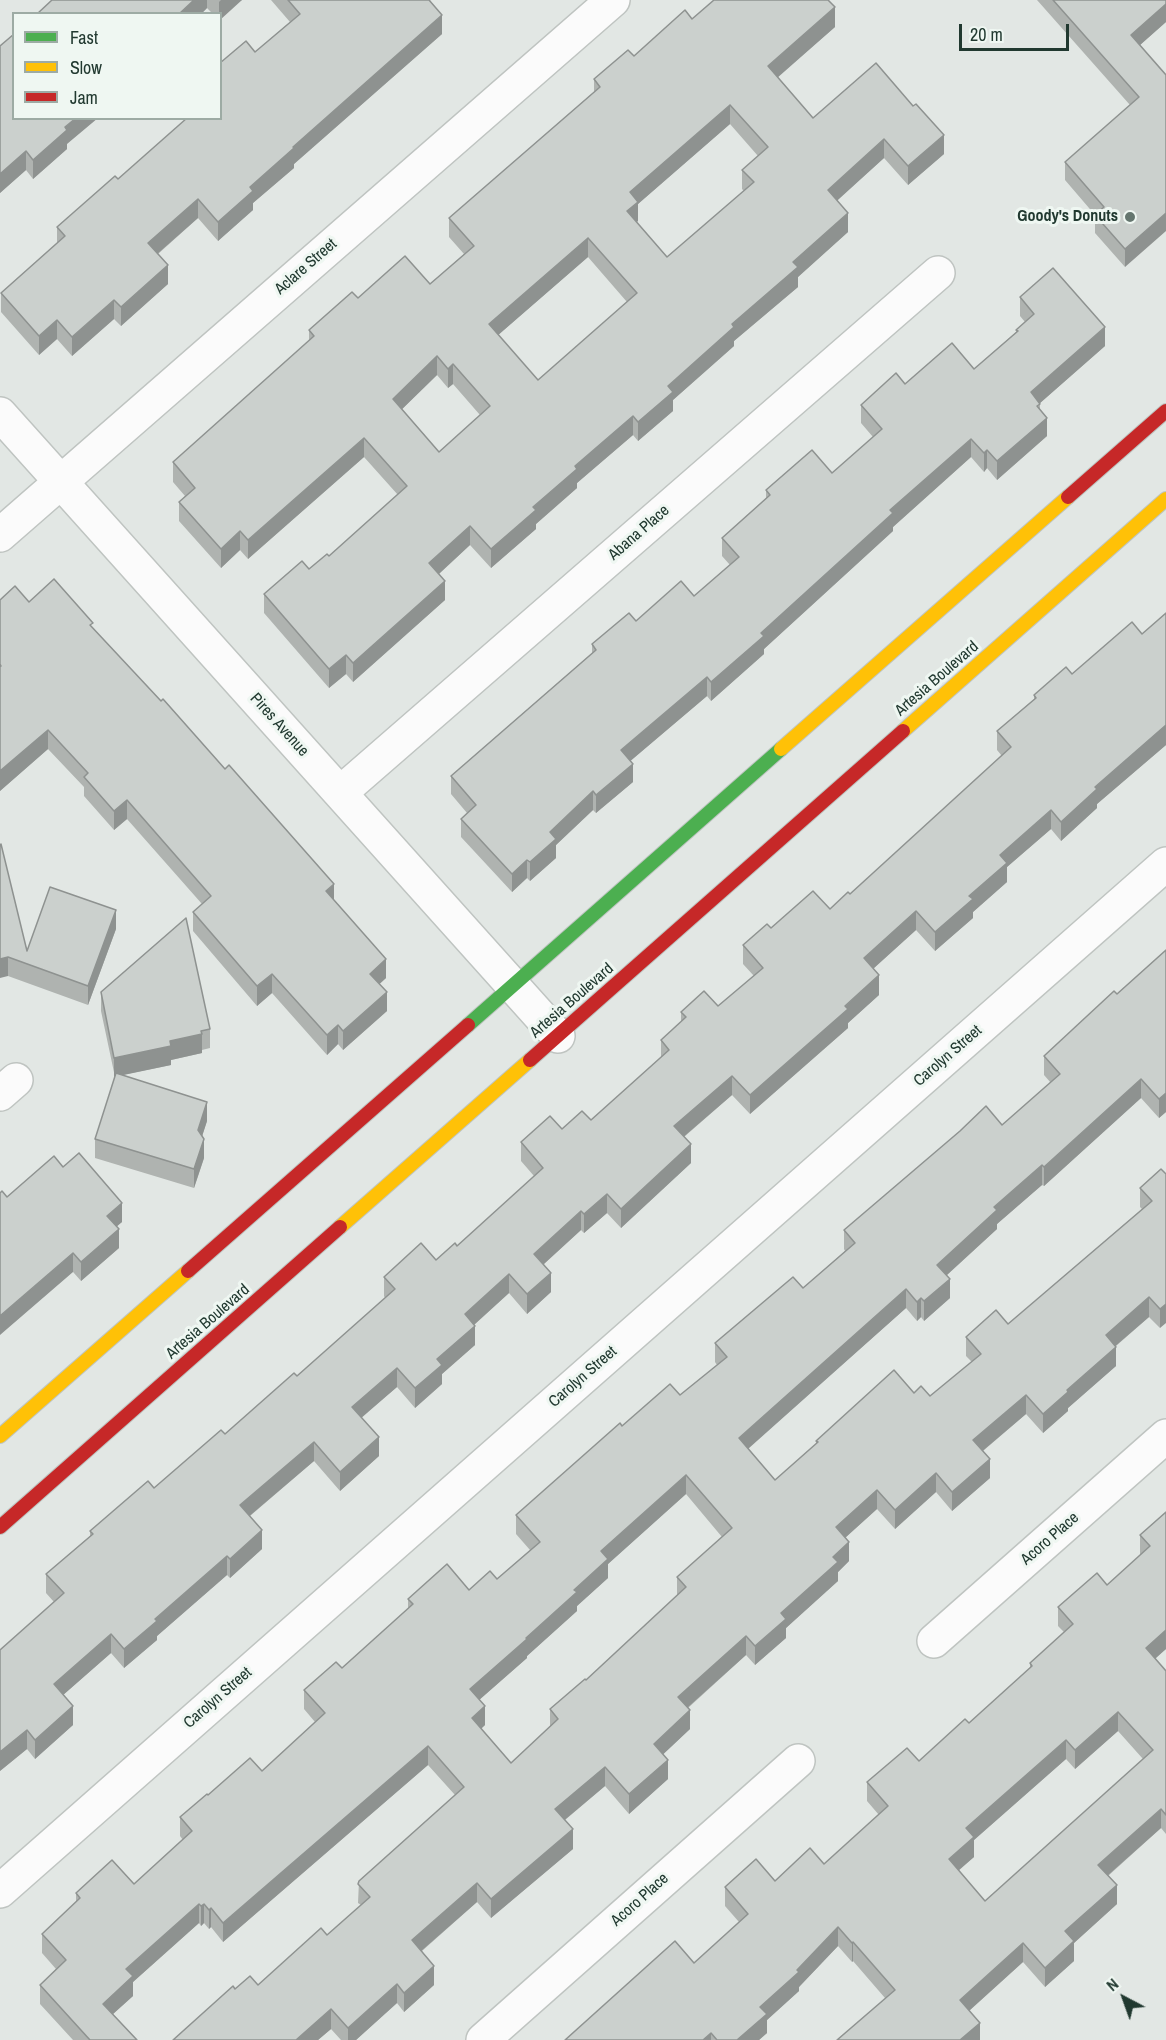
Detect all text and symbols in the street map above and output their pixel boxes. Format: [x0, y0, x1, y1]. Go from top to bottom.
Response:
legend [12, 12, 222, 120]
scale bar [962, 12, 1072, 50]
text: 20 m [970, 22, 1003, 47]
text: Fast [70, 25, 98, 50]
text: Slow [70, 55, 102, 80]
text: Jam [70, 85, 98, 110]
place label: Goody's Donuts [1017, 207, 1118, 227]
marker: Goody's Donuts [1123, 210, 1137, 224]
street label: Aclare Street [271, 235, 341, 299]
street label: Abana Place [605, 501, 673, 565]
street label: Artesia Boulevard [891, 638, 983, 720]
street label: Pires Avenue [246, 689, 312, 761]
street label: Artesia Boulevard [526, 960, 618, 1042]
street label: Carolyn Street [910, 1021, 986, 1091]
street label: Artesia Boulevard [162, 1281, 254, 1363]
street label: Carolyn Street [545, 1342, 621, 1412]
street label: Acoro Place [1017, 1509, 1083, 1569]
street label: Carolyn Street [180, 1663, 256, 1733]
street label: Acoro Place [607, 1869, 673, 1931]
north arrow [1094, 1968, 1154, 2028]
text: N [1101, 1973, 1123, 1996]

